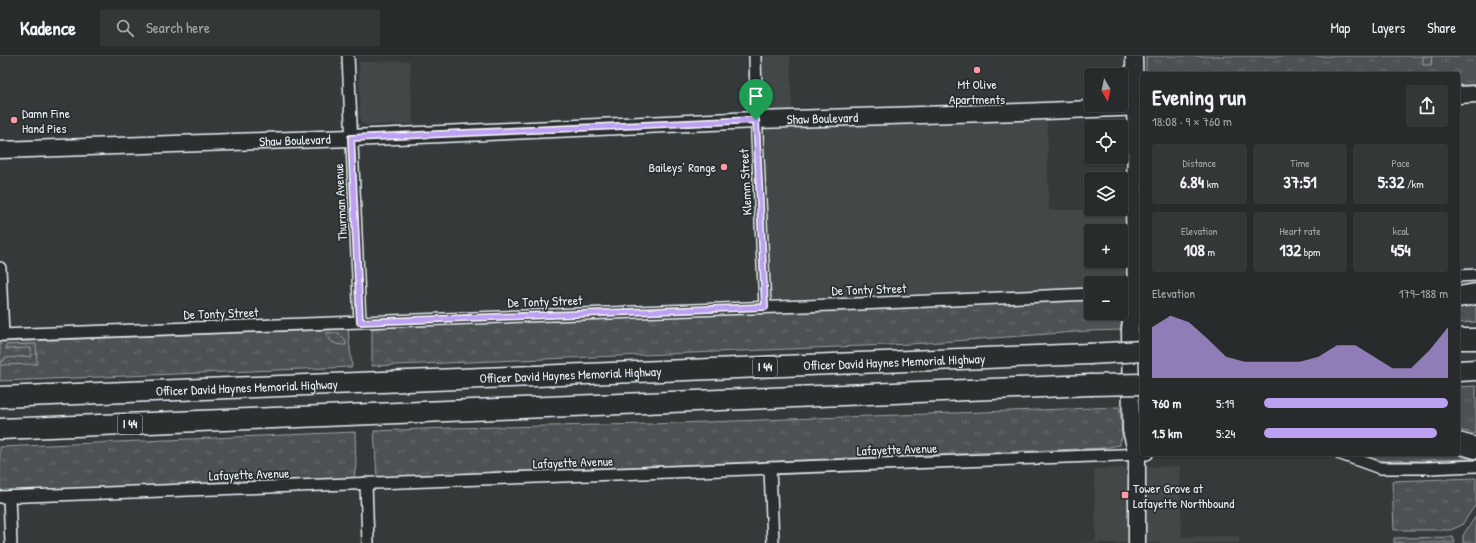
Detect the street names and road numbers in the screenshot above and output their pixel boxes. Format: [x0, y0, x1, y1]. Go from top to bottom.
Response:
street label: Shaw Boulevard [786, 108, 858, 128]
street label: Shaw Boulevard [259, 130, 331, 150]
street label: Klemm Street [734, 148, 756, 216]
street label: Thurman Avenue [329, 163, 351, 241]
street label: De Tonty Street [831, 279, 907, 299]
street label: De Tonty Street [507, 291, 583, 311]
street label: De Tonty Street [183, 303, 259, 323]
street label: Officer David Haynes Memorial Highway [803, 349, 986, 374]
road number: I 44 [753, 357, 777, 377]
street label: Officer David Haynes Memorial Highway [479, 362, 662, 387]
street label: Officer David Haynes Memorial Highway [156, 375, 339, 400]
road number: I 44 [118, 414, 142, 434]
street label: Lafayette Avenue [856, 439, 938, 459]
street label: Lafayette Avenue [532, 452, 614, 472]
street label: Lafayette Avenue [208, 464, 290, 484]

